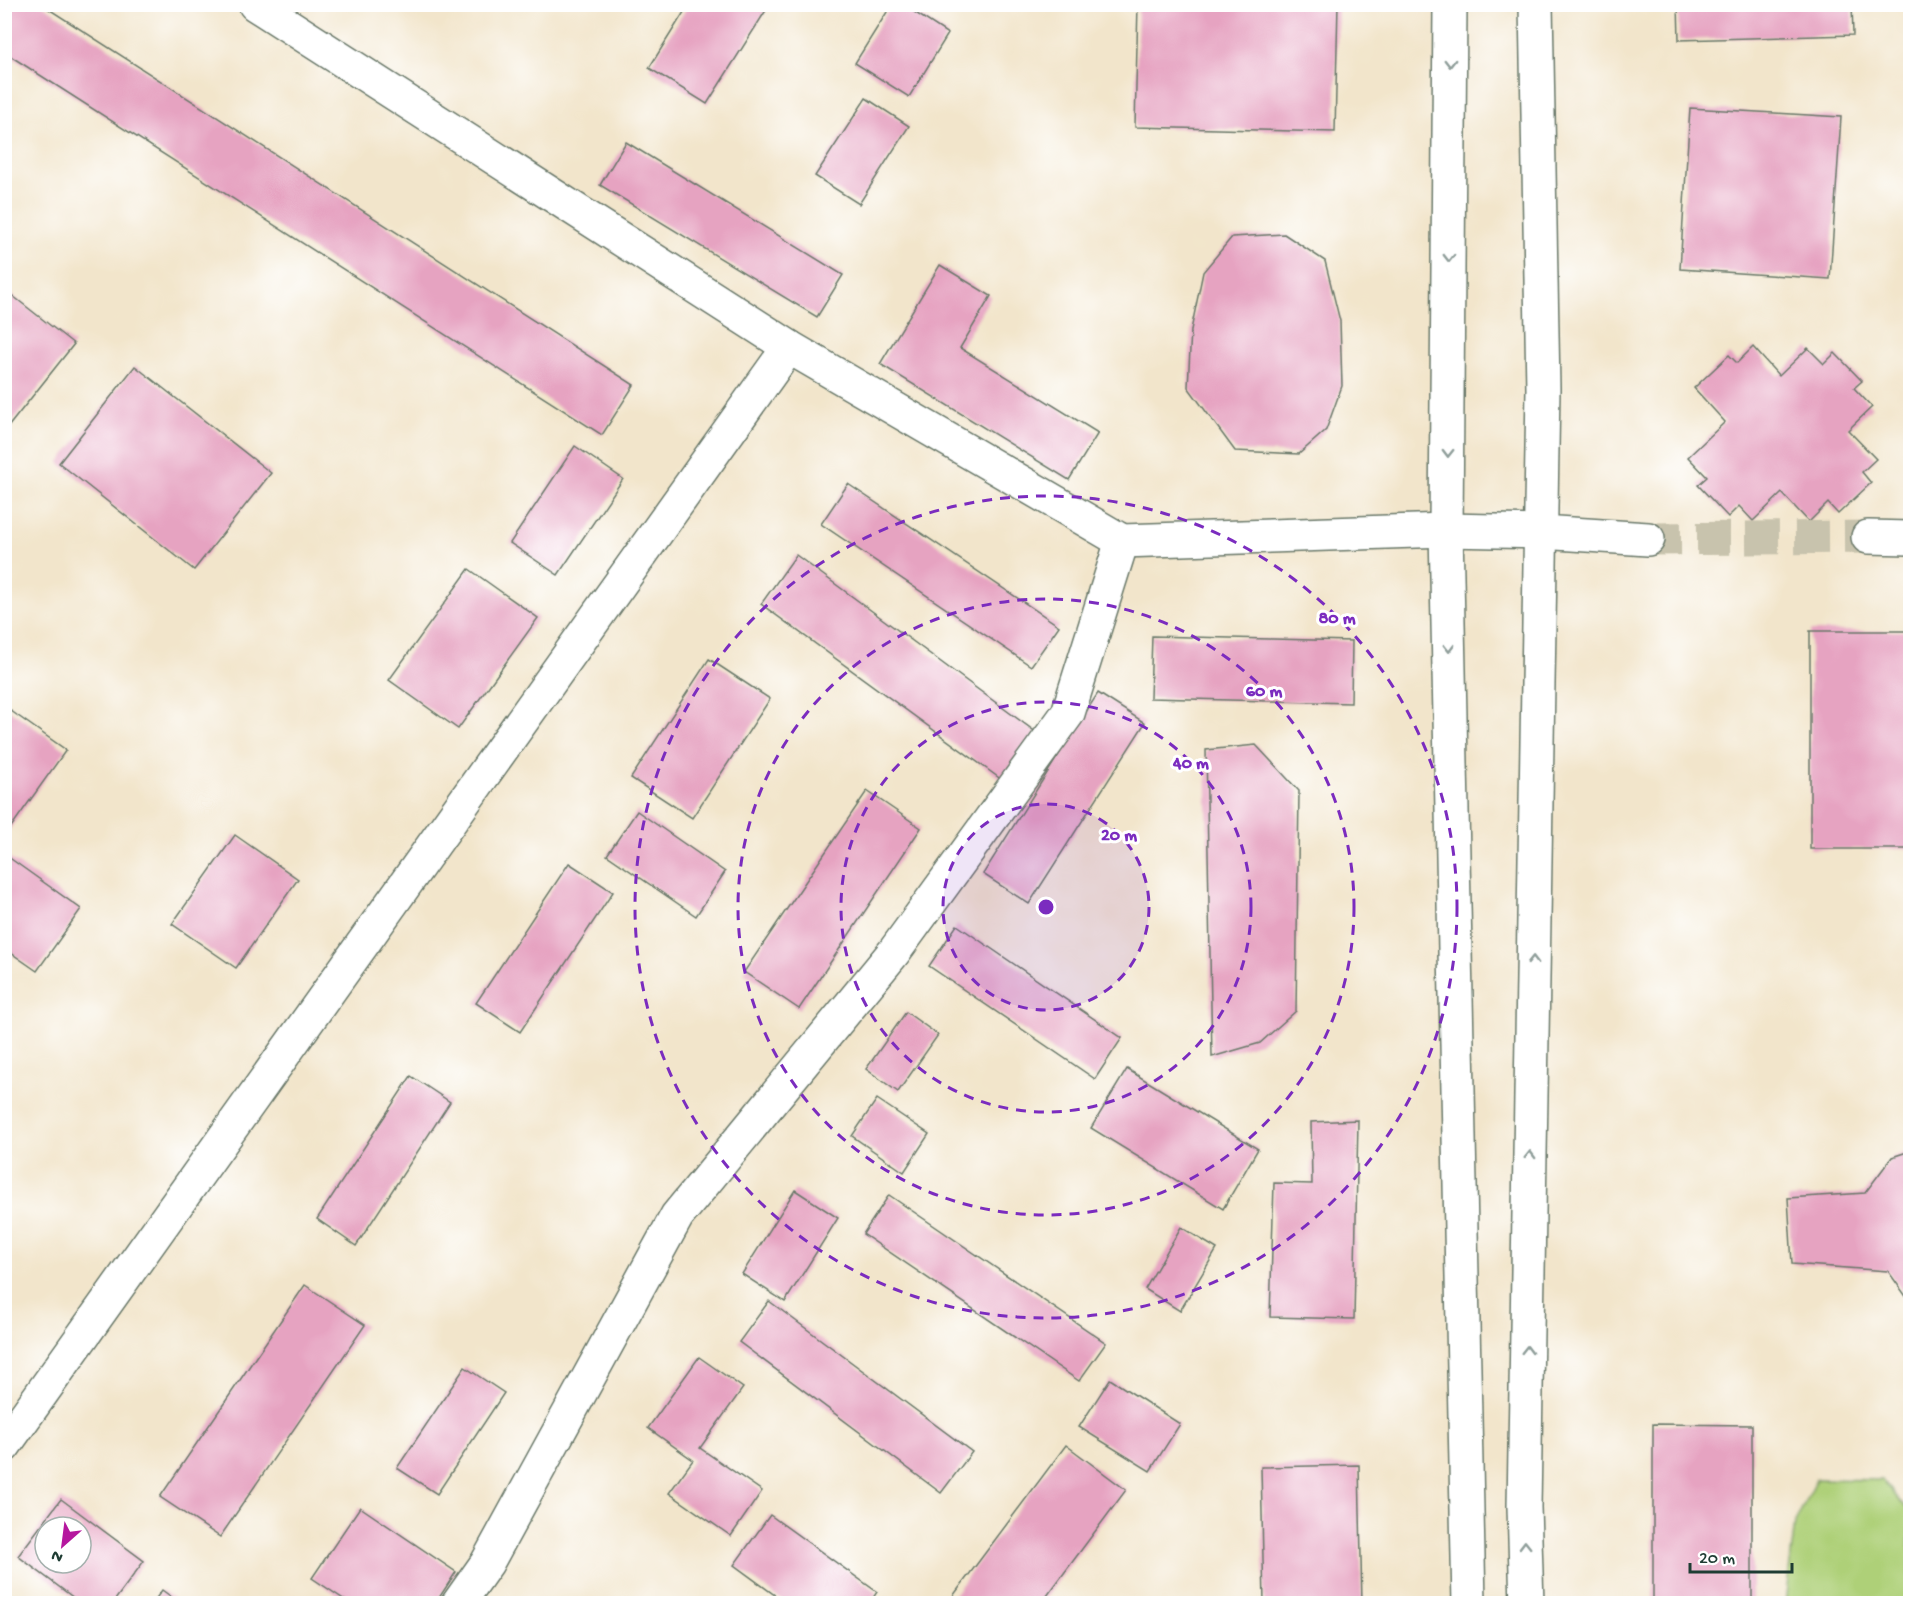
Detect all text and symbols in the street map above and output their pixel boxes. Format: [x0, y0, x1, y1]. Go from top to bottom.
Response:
one-way arrow [1444, 58, 1456, 67]
one-way arrow [1443, 253, 1455, 262]
one-way arrow [1441, 448, 1454, 457]
text: 80 m [1318, 609, 1356, 630]
one-way arrow [1442, 643, 1455, 652]
text: 60 m [1246, 682, 1282, 703]
text: 40 m [1172, 754, 1209, 775]
text: 20 m [1101, 826, 1137, 847]
centre of rings [1036, 897, 1056, 917]
one-way arrow [1527, 956, 1540, 965]
one-way arrow [1524, 1151, 1536, 1160]
one-way arrow [1521, 1346, 1533, 1355]
north arrow [33, 1515, 93, 1575]
scale bar [1690, 1536, 1792, 1574]
one-way arrow [1519, 1541, 1531, 1550]
text: N [48, 1544, 67, 1566]
text: 20 m [1699, 1549, 1735, 1570]

